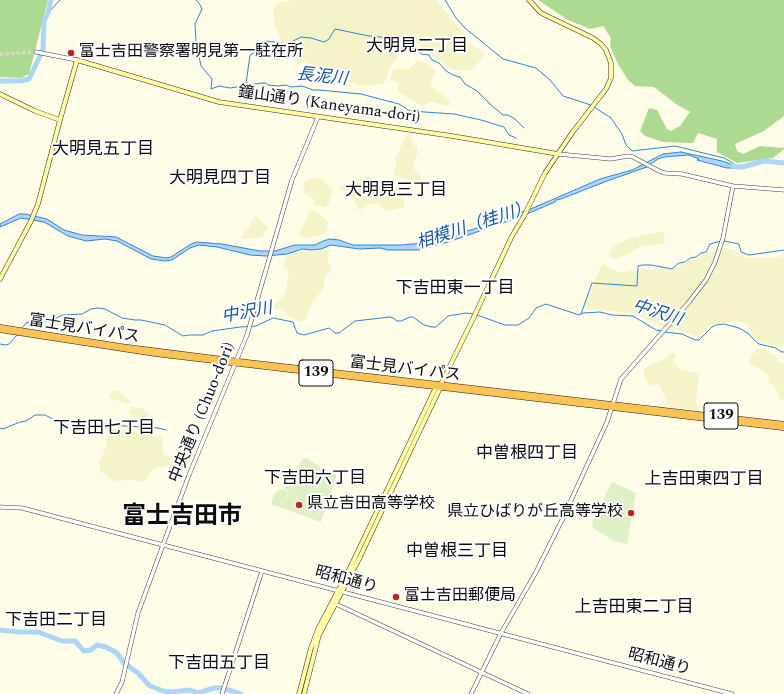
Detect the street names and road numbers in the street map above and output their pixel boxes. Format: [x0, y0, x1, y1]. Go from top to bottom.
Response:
street label: 鐘山通り (Kaneyama-dori) [237, 84, 421, 128]
street label: 富士見バイパス [27, 312, 141, 348]
street label: 中央通り (Chuo-dori) [166, 340, 240, 486]
street label: 富士見バイパス [348, 354, 462, 386]
road number: 139 [299, 360, 333, 386]
road number: 139 [704, 403, 738, 429]
street label: 昭和通り [313, 563, 379, 599]
street label: 昭和通り [626, 645, 692, 681]

